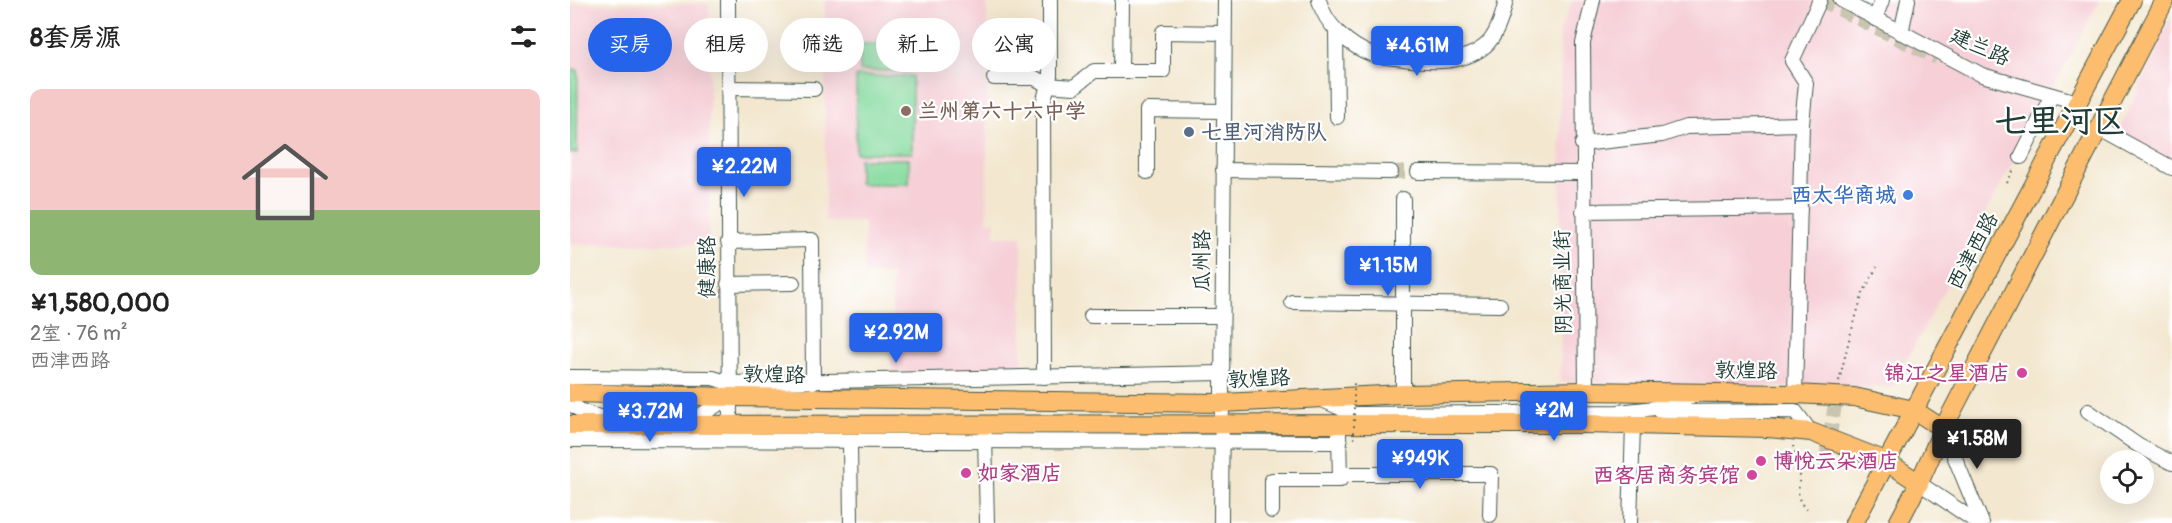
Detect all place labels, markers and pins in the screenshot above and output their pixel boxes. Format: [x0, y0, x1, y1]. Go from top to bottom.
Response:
pin: ¥4.61M [1368, 26, 1466, 77]
place label: 兰州第六十六中学 [918, 98, 1086, 125]
marker: 兰州第六十六中学 [899, 104, 913, 118]
place label: 七里河消防队 [1201, 119, 1327, 146]
marker: 七里河消防队 [1182, 125, 1196, 139]
pin: ¥2.22M [695, 147, 793, 198]
place label: 西太华商城 [1791, 182, 1896, 209]
marker: 西太华商城 [1901, 188, 1915, 202]
pin: ¥1.15M [1339, 246, 1437, 297]
pin: ¥2.92M [847, 313, 945, 364]
place label: 锦江之星酒店 [1884, 360, 2010, 387]
marker: 锦江之星酒店 [2015, 366, 2029, 380]
pin: ¥2M [1525, 391, 1583, 442]
pin: ¥3.72M [601, 392, 699, 443]
pin: ¥1.58M [1928, 419, 2026, 470]
pin: ¥949K [1378, 439, 1462, 490]
place label: 博悦云朵酒店 [1773, 448, 1899, 475]
marker: 博悦云朵酒店 [1754, 454, 1768, 468]
place label: 如家酒店 [978, 460, 1062, 487]
place label: 西客居商务宾馆 [1593, 462, 1740, 489]
marker: 如家酒店 [959, 466, 973, 480]
marker: 西客居商务宾馆 [1745, 468, 1759, 482]

